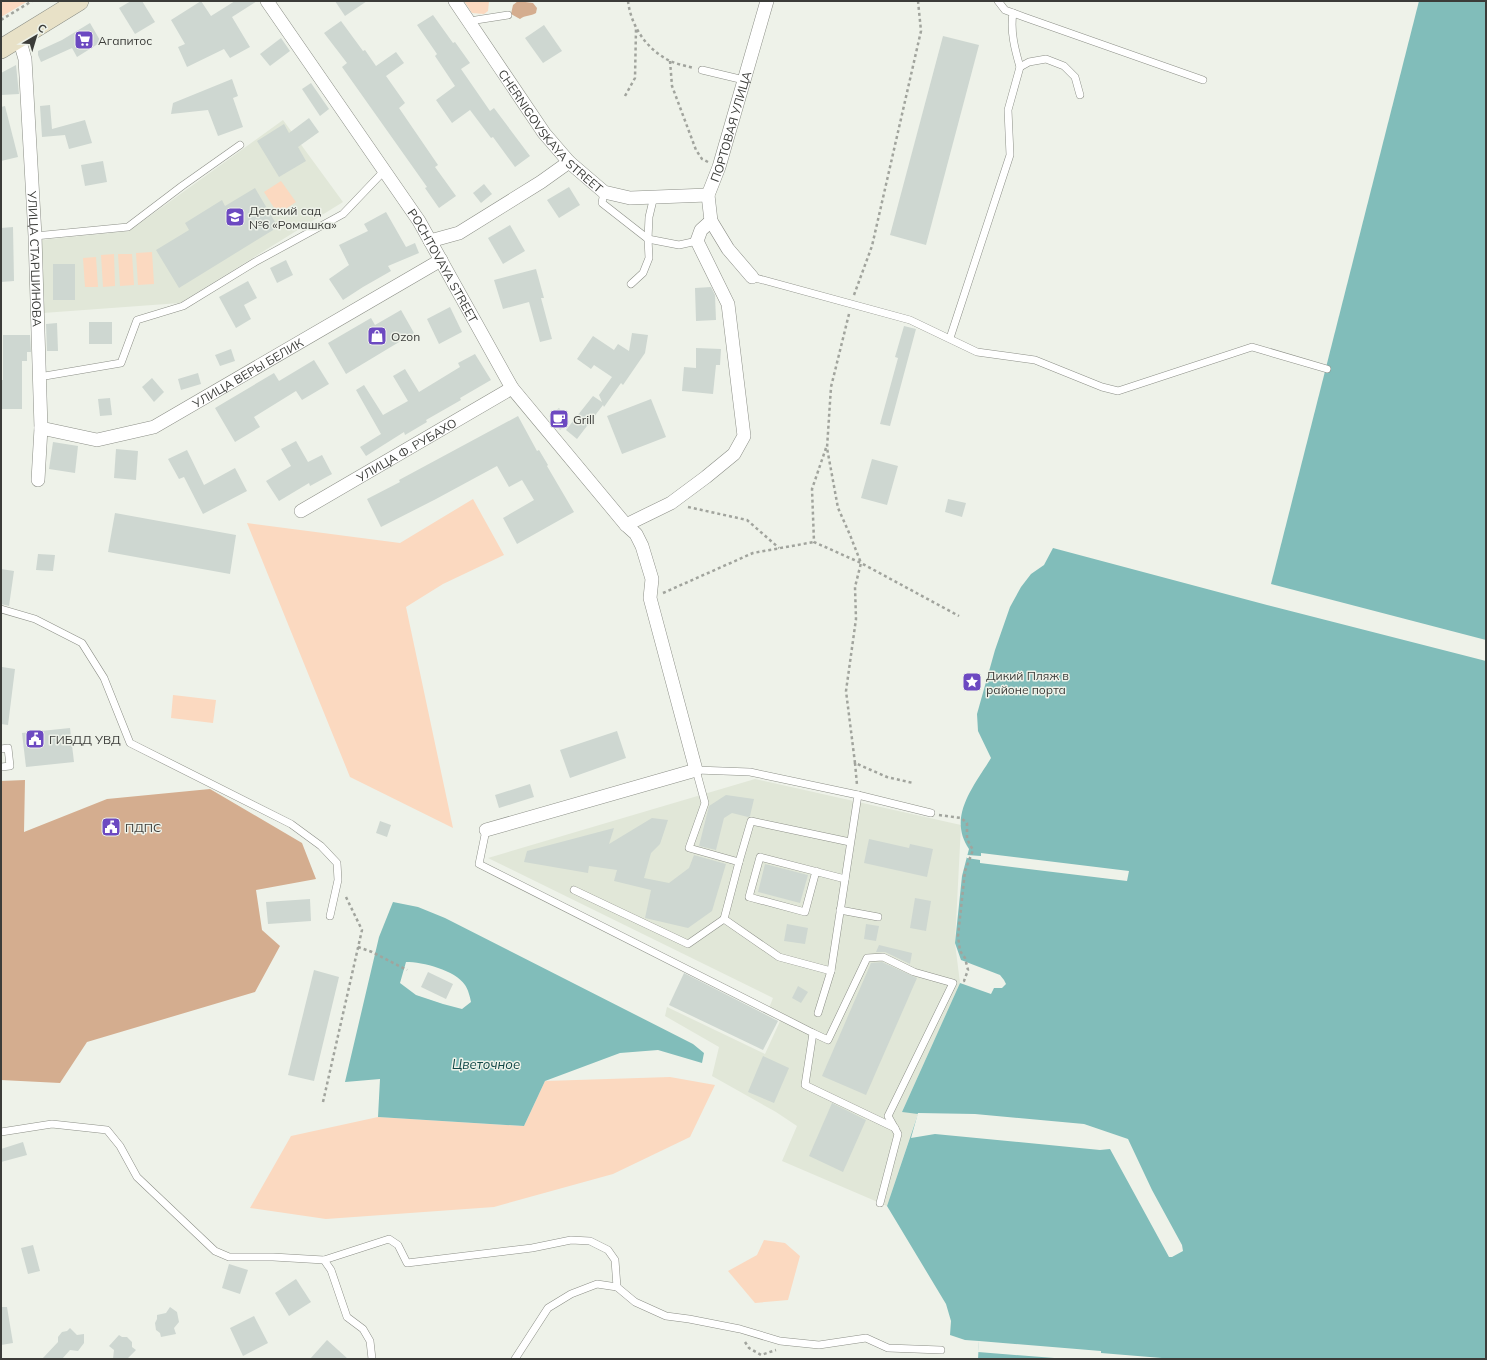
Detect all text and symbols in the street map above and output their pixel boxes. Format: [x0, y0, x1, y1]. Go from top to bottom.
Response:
north arrow [16, 16, 56, 56]
text: С [35, 20, 50, 36]
supermarket icon: Агапитос [73, 29, 95, 51]
place label: Агапитос [98, 33, 152, 48]
street label: CHERNIGOVSKAYA STREET [496, 66, 607, 196]
street label: ПОРТОВАЯ УЛИЦА [706, 69, 754, 184]
street label: УЛИЦА СТАРШИНОВА [25, 190, 45, 327]
place label: Детский сад №6 «Ромашка» [249, 203, 337, 232]
street label: POCHTOVAYA STREET [405, 205, 482, 326]
school or university icon: Детский сад №6 «Ромашка» [224, 206, 246, 228]
shop icon: Ozon [366, 325, 388, 347]
place label: Ozon [391, 329, 420, 344]
street label: УЛИЦА ВЕРЫ БЕЛИК [189, 334, 306, 411]
cafe icon: Grill [548, 408, 570, 430]
place label: Grill [573, 412, 595, 427]
street label: УЛИЦА Ф. РУБАХО [353, 415, 459, 485]
place label: Дикий Пляж в районе порта [986, 668, 1069, 697]
place icon: Дикий Пляж в районе порта [961, 671, 983, 693]
public building icon: ГИБДД УВД [24, 728, 46, 750]
place label: ГИБДД УВД [49, 732, 121, 747]
public building icon: ПДПС [100, 816, 122, 838]
place label: ПДПС [125, 820, 161, 835]
water label: Цветочное [452, 1056, 520, 1072]

